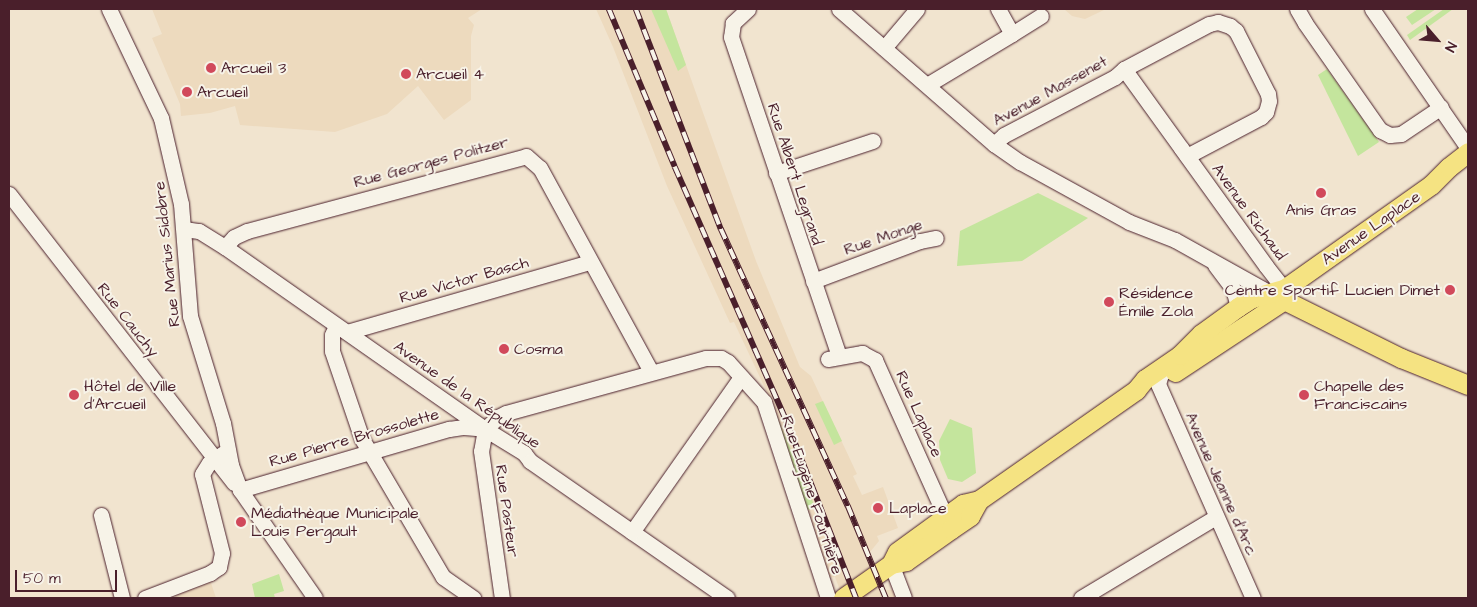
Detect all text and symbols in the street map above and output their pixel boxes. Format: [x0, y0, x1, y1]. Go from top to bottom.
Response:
north arrow [1412, 15, 1462, 65]
text: N [1439, 38, 1461, 55]
street label: Avenue Massenet [990, 52, 1110, 130]
place label: Arcueil 3 [221, 58, 286, 78]
marker: Arcueil 3 [205, 62, 217, 74]
place label: Arcueil 4 [416, 64, 484, 84]
marker: Arcueil 4 [400, 68, 412, 80]
place label: Arcueil [197, 82, 248, 102]
marker: Arcueil [181, 86, 193, 98]
street label: Rue Albert Legrand [763, 101, 827, 247]
street label: Rue Georges Politzer [351, 132, 511, 192]
street label: Avenue Richaud [1208, 160, 1290, 264]
street label: Rue Marius Sidobre [150, 180, 184, 328]
marker: Anis Gras [1315, 187, 1327, 199]
street label: Avenue Laplace [1318, 187, 1424, 269]
place label: Anis Gras [1285, 200, 1357, 220]
street label: Rue Monge [841, 215, 925, 259]
street label: Rue Victor Basch [397, 252, 531, 308]
street label: Rue Cauchy [93, 279, 163, 361]
place label: Centre Sportif Lucien Dimet [1225, 280, 1440, 300]
place label: Résidence Émile Zola [1119, 283, 1193, 321]
marker: Centre Sportif Lucien Dimet [1444, 284, 1456, 296]
marker: Résidence Émile Zola [1103, 296, 1115, 308]
street label: Avenue de la République [390, 337, 544, 453]
place label: Cosma [514, 339, 563, 359]
marker: Cosma [498, 343, 510, 355]
street label: Rue Laplace [891, 368, 947, 460]
place label: Hôtel de Ville d'Arcueil [84, 376, 176, 414]
place label: Chapelle des Franciscains [1314, 376, 1407, 414]
marker: Hôtel de Ville d'Arcueil [68, 389, 80, 401]
marker: Chapelle des Franciscains [1298, 389, 1310, 401]
street label: Rue Pierre Brossolette [267, 405, 441, 471]
street label: Avenue Jeanne d'Arc [1181, 409, 1261, 559]
street label: Rue Eugène Fournière [777, 413, 847, 577]
street label: Rue Pasteur [491, 464, 523, 558]
place label: Laplace [889, 498, 947, 518]
marker: Laplace [871, 501, 885, 515]
place label: Médiathèque Municipale Louis Pergault [251, 503, 419, 541]
marker: Médiathèque Municipale Louis Pergault [235, 516, 247, 528]
scale bar [18, 560, 120, 592]
text: 50 m [23, 568, 61, 589]

